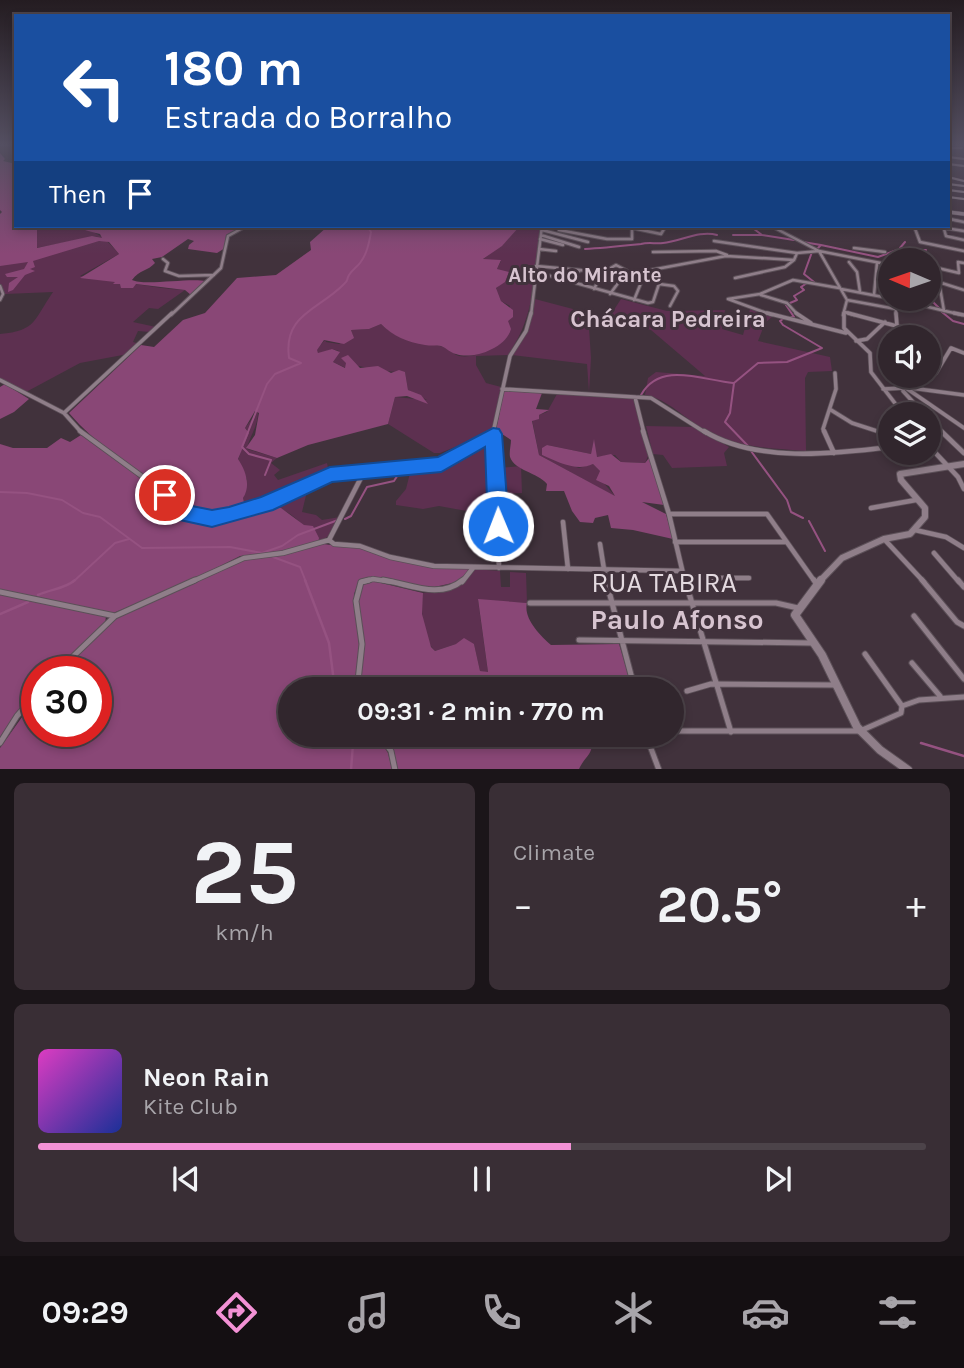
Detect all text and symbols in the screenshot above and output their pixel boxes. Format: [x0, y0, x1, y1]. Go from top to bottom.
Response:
text: 180 m [164, 40, 303, 97]
icon: left [49, 42, 140, 133]
text: Estrada do Borralho [164, 99, 452, 136]
icon: arrive [121, 175, 159, 213]
text: Then [49, 179, 107, 210]
north arrow [878, 248, 942, 312]
map controls [878, 248, 941, 465]
district label: Alto do Mirante [508, 263, 662, 287]
district label: Chácara Pedreira [570, 305, 766, 333]
button: sound [878, 325, 941, 388]
button: layers [878, 402, 941, 465]
pin [135, 465, 195, 525]
icon: arrive [146, 476, 184, 514]
position arrow [461, 489, 535, 563]
street label: RUA TABIRA [591, 566, 737, 599]
district label: Paulo Afonso [590, 603, 764, 636]
speed limit sign: 30 [21, 656, 112, 747]
text: 09:31 · 2 min · 770 m [357, 696, 605, 727]
text: 25 [190, 820, 299, 926]
text: Climate [513, 839, 595, 866]
text: 20.5° [657, 874, 783, 935]
text: − [513, 883, 533, 928]
text: + [906, 883, 926, 928]
text: km/h [215, 919, 274, 946]
text: Neon Rain [143, 1062, 270, 1093]
text: Kite Club [143, 1093, 238, 1120]
icon: previous [167, 1160, 205, 1198]
icon: pause [463, 1160, 501, 1198]
icon: next [759, 1160, 797, 1198]
icon: directions [212, 1288, 261, 1337]
icon: music [344, 1288, 393, 1337]
icon: phone [477, 1288, 526, 1337]
icon: climate [609, 1288, 658, 1337]
icon: car [741, 1288, 790, 1337]
icon: filters [873, 1288, 922, 1337]
text: 09:29 [42, 1294, 129, 1331]

